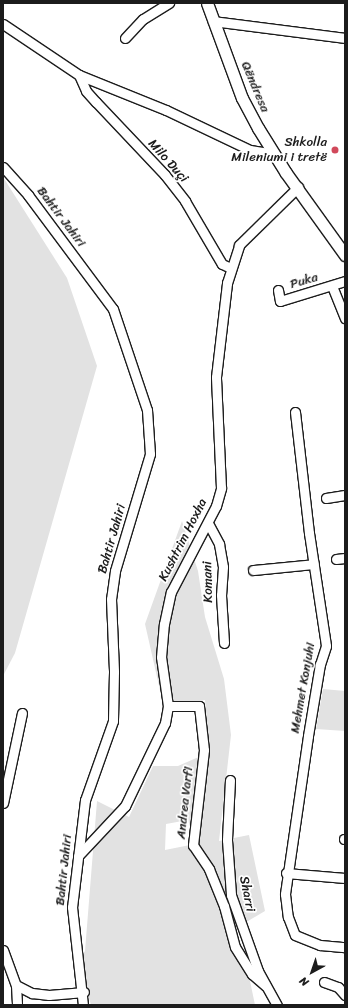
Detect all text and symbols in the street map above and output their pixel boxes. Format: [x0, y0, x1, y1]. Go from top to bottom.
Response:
street label: Qëndresa [237, 59, 273, 115]
place label: Shkolla Mileniumi i tretë [231, 135, 327, 166]
street label: Milo Duçi [145, 136, 191, 186]
marker: Shkolla Mileniumi i tretë [330, 145, 340, 155]
street label: Bahtir Jahiri [33, 184, 89, 250]
street label: Puka [288, 270, 320, 292]
street label: Kushtrim Hoxha [155, 496, 211, 584]
street label: Bahtir Jahiri [95, 503, 129, 575]
street label: Komani [200, 561, 216, 603]
street label: Mehmet Konjuhi [287, 641, 319, 735]
street label: Andrea Varfi [173, 766, 197, 840]
street label: Bahtir Jahiri [53, 834, 75, 906]
street label: Sharri [236, 875, 258, 913]
north arrow [292, 952, 332, 992]
text: N [295, 972, 313, 991]

